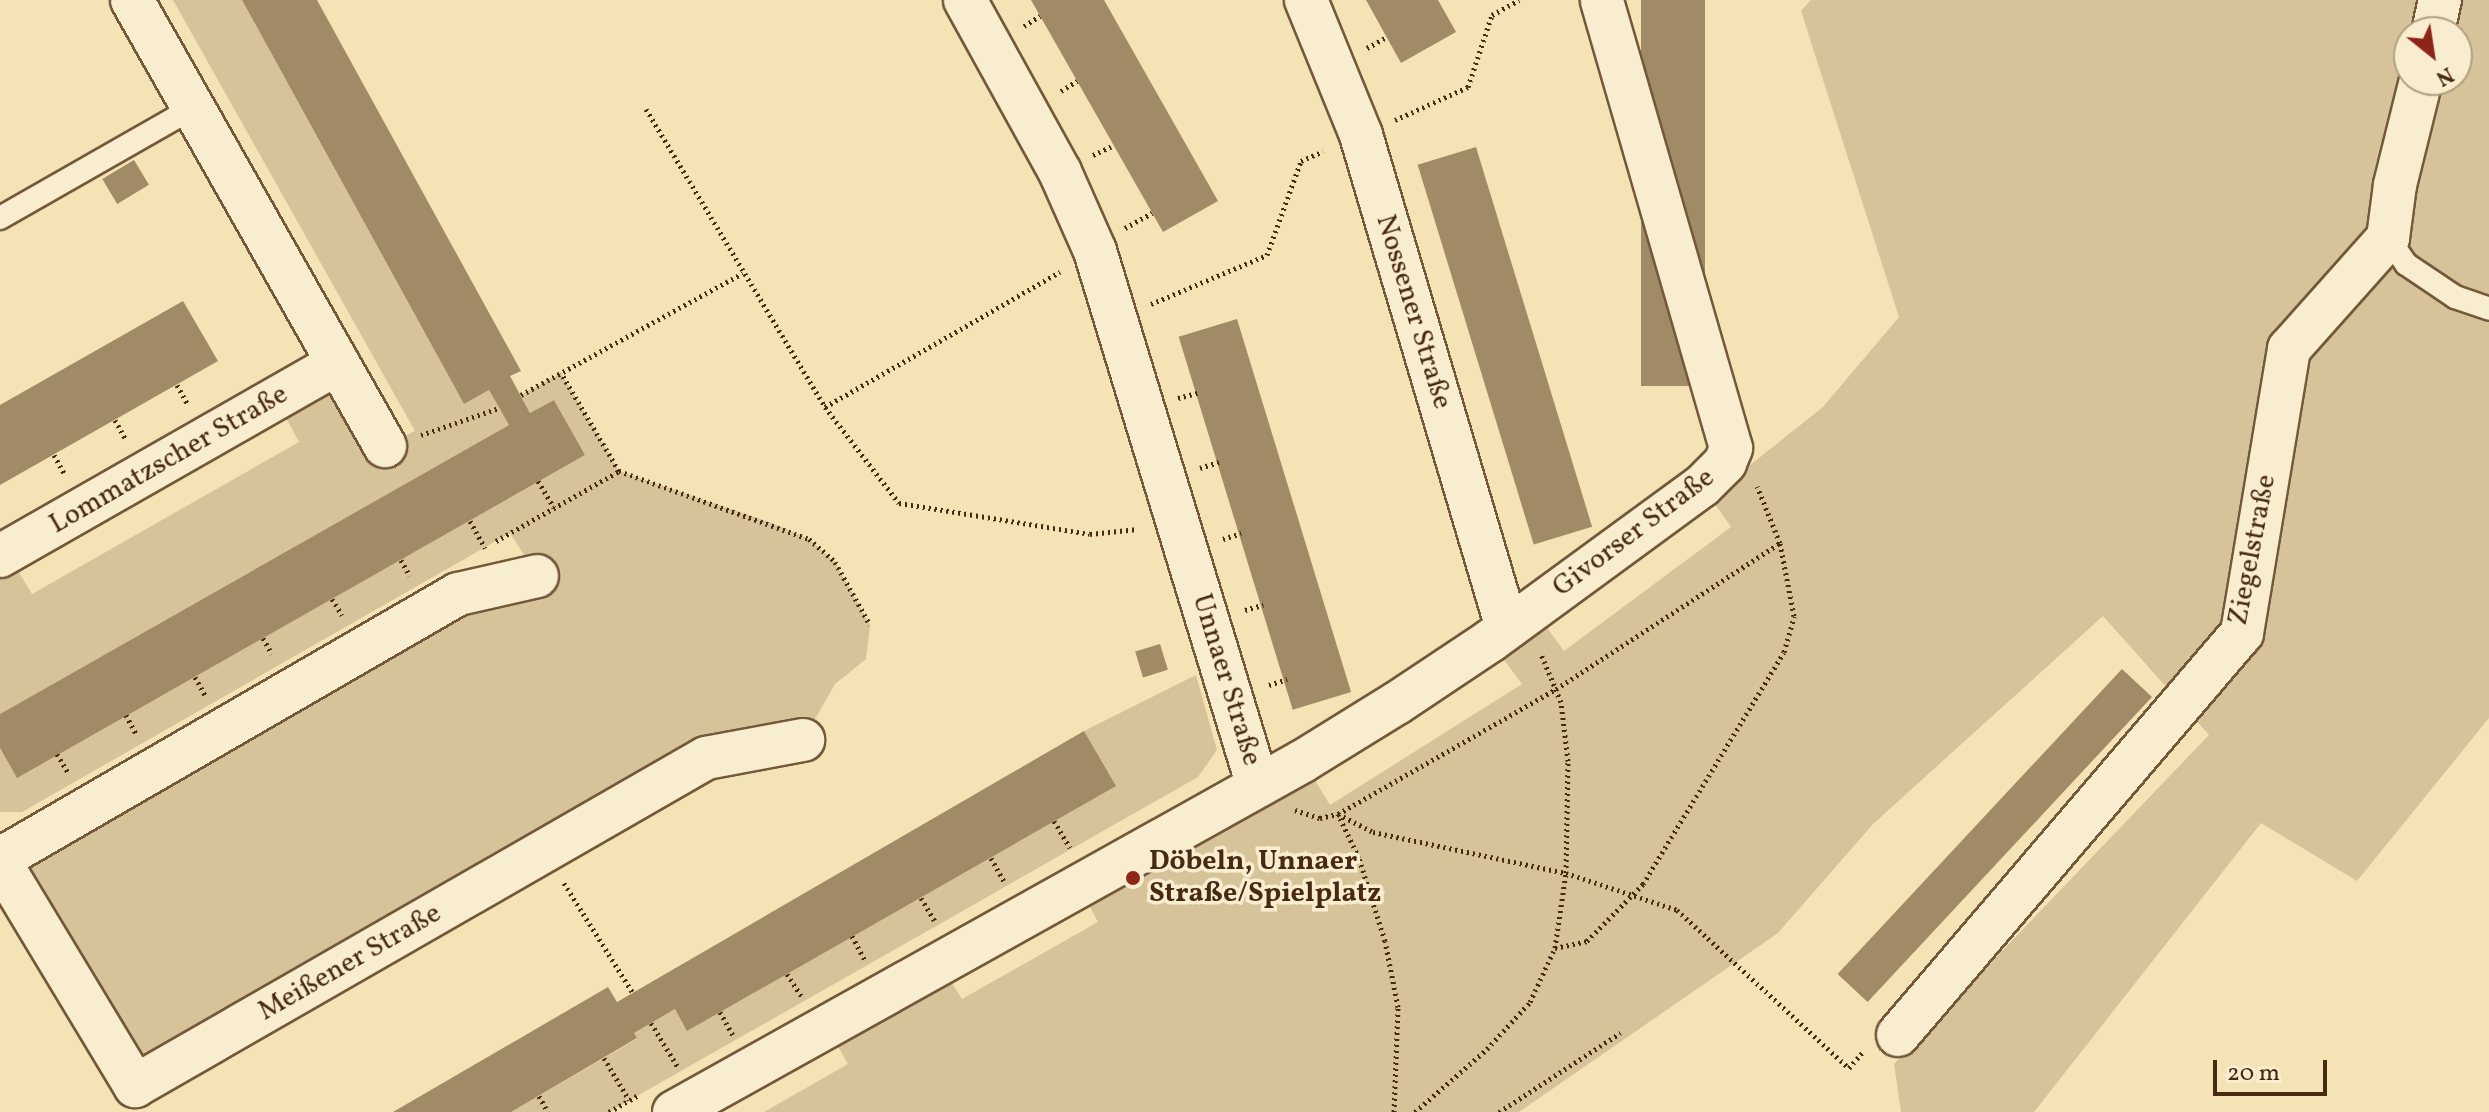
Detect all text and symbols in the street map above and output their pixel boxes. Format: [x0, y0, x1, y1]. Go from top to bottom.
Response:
north arrow [2393, 16, 2473, 96]
text: N [2430, 58, 2459, 93]
street label: Nossener Straße [1368, 211, 1458, 413]
street label: Lommatzscher Straße [44, 378, 294, 542]
street label: Givorser Straße [1547, 461, 1721, 605]
street label: Ziegelstraße [2222, 472, 2284, 628]
street label: Unnaer Straße [1184, 590, 1268, 770]
place label: Döbeln, Unnaer Straße/Spielplatz [1149, 845, 1381, 911]
marker: Döbeln, Unnaer Straße/Spielplatz [1124, 869, 1142, 887]
street label: Meißener Straße [253, 897, 447, 1029]
scale bar [2217, 1044, 2331, 1094]
text: 20 m [2227, 1057, 2280, 1091]

